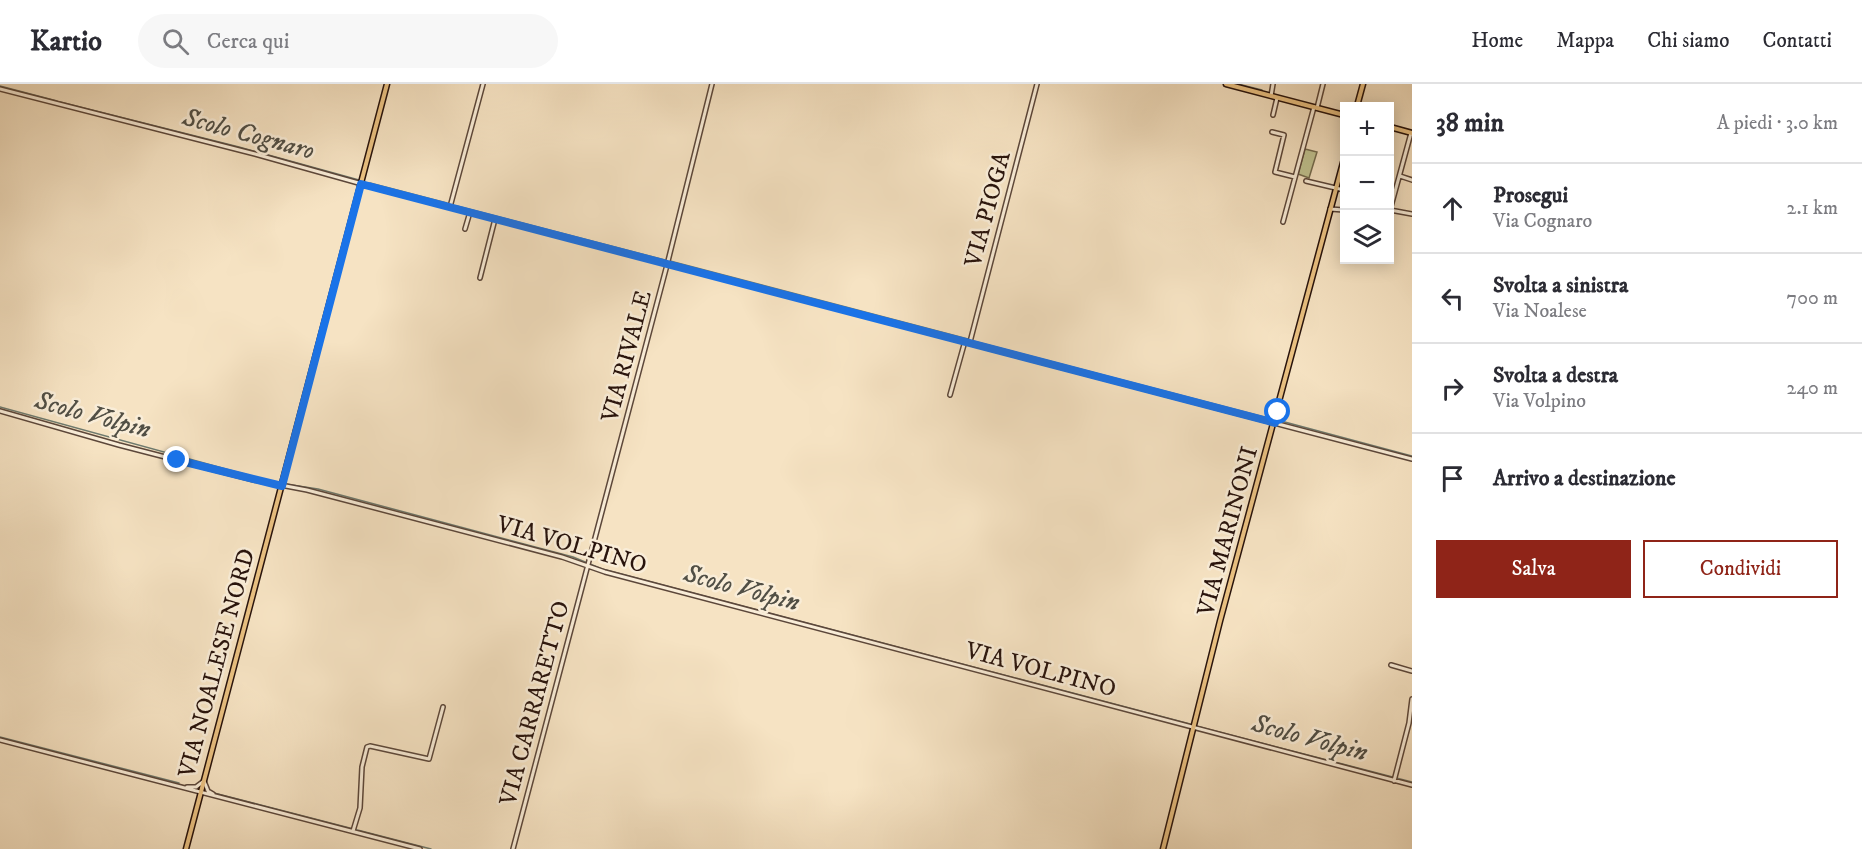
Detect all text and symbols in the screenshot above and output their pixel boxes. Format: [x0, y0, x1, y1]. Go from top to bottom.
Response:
search box [138, 14, 558, 68]
text: Kartio [30, 24, 102, 59]
icon: search [159, 25, 192, 58]
text: Cerca qui [207, 28, 289, 55]
text: Home [1471, 28, 1523, 54]
text: Mappa [1556, 28, 1614, 54]
text: Chi siamo [1647, 28, 1729, 54]
text: Contatti [1762, 28, 1832, 54]
water label: Scolo Cognaro [178, 101, 318, 168]
map controls [1340, 102, 1394, 264]
button: + [1340, 102, 1394, 156]
text: 38 min [1436, 107, 1504, 140]
text: A piedi · 3.0 km [1717, 111, 1838, 136]
street label: VIA PIOGA [958, 148, 1018, 271]
button: − [1340, 156, 1394, 210]
text: Prosegui [1493, 182, 1568, 209]
icon: ahead [1436, 192, 1469, 225]
text: 2.1 km [1787, 196, 1838, 221]
text: Via Cognaro [1493, 209, 1592, 234]
button: layers [1340, 210, 1394, 264]
text: Svolta a sinistra [1493, 272, 1628, 299]
icon: left [1436, 282, 1469, 315]
text: 700 m [1787, 286, 1838, 311]
street label: VIA RIVALE [595, 287, 659, 426]
text: Via Noalese [1493, 299, 1587, 324]
text: Svolta a destra [1493, 362, 1618, 389]
icon: right [1436, 372, 1469, 405]
text: 240 m [1787, 376, 1838, 401]
water label: Scolo Volpin [30, 384, 154, 447]
text: Via Volpino [1493, 389, 1586, 414]
route start [1264, 398, 1290, 424]
street label: VIA MARINONI [1191, 443, 1265, 620]
route end [163, 446, 189, 472]
icon: arrive [1436, 462, 1469, 495]
text: Arrivo a destinazione [1493, 465, 1676, 492]
street label: VIA VOLPINO [492, 509, 650, 581]
button: Salva [1436, 540, 1631, 598]
button: Condividi [1643, 540, 1838, 598]
street label: VIA NOALESE NORD [172, 545, 262, 782]
water label: Scolo Volpin [679, 557, 803, 620]
street label: VIA CARRARETTO [493, 598, 577, 810]
street label: VIA VOLPINO [961, 635, 1119, 704]
water label: Scolo Volpin [1247, 707, 1371, 770]

